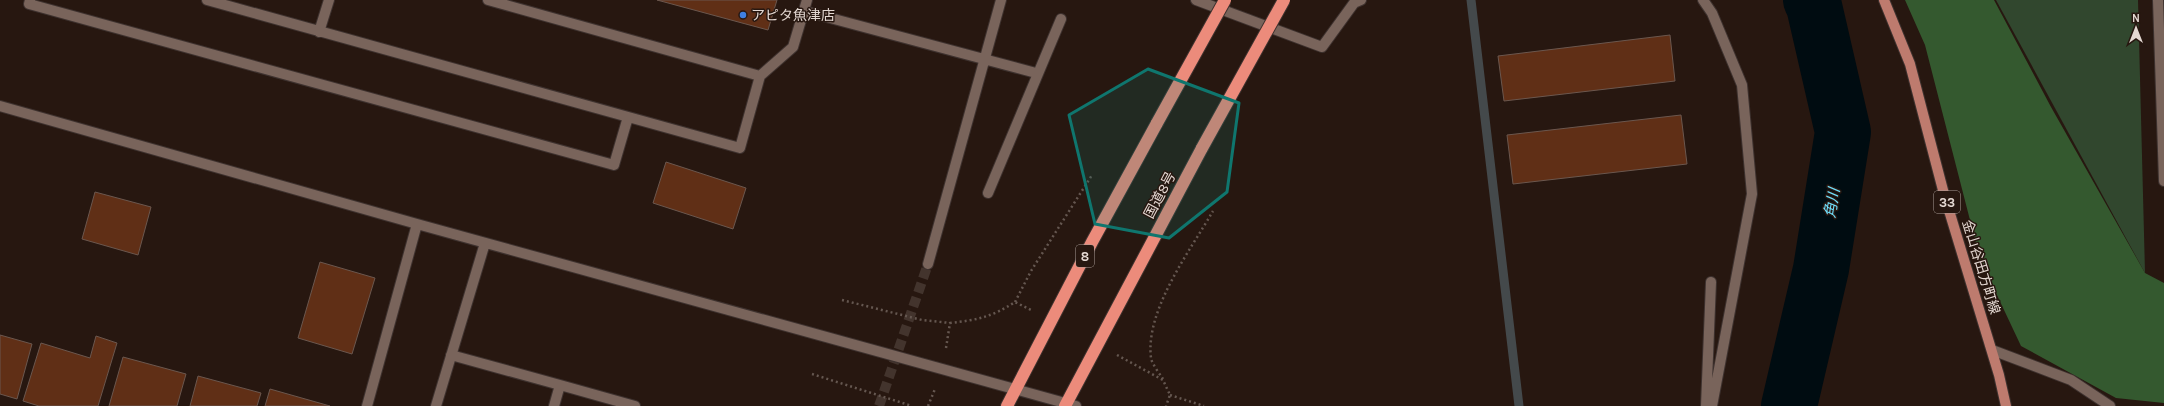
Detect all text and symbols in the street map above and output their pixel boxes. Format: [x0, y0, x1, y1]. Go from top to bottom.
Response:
place label: アピタ魚津店 [751, 7, 835, 24]
north arrow [2116, 8, 2156, 48]
marker: アピタ魚津店 [738, 10, 748, 20]
text: N [2132, 12, 2140, 25]
street label: 国道8号 [1141, 169, 1179, 221]
water label: 角川 [1821, 185, 1844, 219]
road number: 33 [1934, 191, 1960, 213]
street label: 金山谷田方町線 [1959, 218, 2003, 316]
road number: 8 [1076, 245, 1094, 267]

